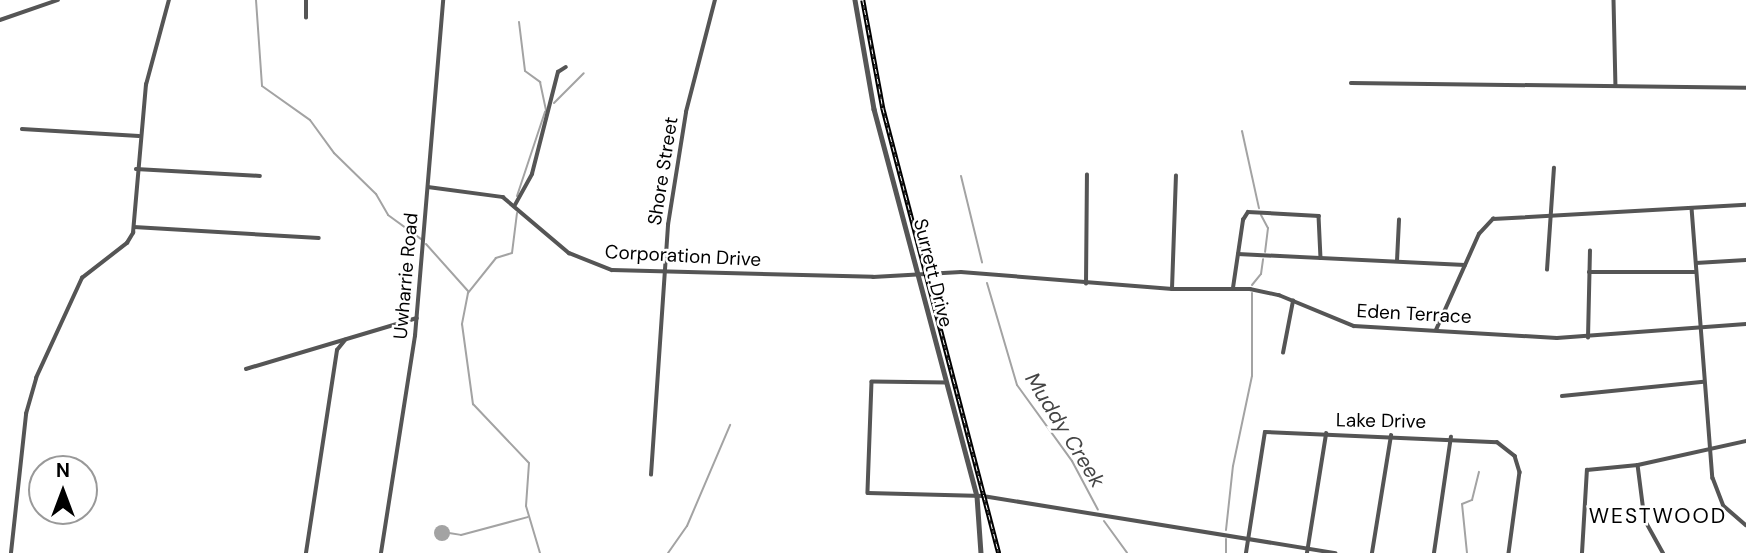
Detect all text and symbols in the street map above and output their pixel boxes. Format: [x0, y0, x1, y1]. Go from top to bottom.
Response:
street label: Shore Street [643, 115, 683, 227]
street label: Uwharrie Road [389, 212, 423, 340]
street label: Surrett Drive [909, 216, 957, 330]
street label: Corporation Drive [604, 241, 762, 271]
street label: Eden Terrace [1356, 300, 1472, 328]
water label: Muddy Creek [1020, 368, 1110, 492]
street label: Lake Drive [1336, 409, 1426, 433]
north arrow [28, 455, 98, 525]
text: N [56, 458, 70, 483]
district label: WESTWOOD [1590, 503, 1726, 529]

